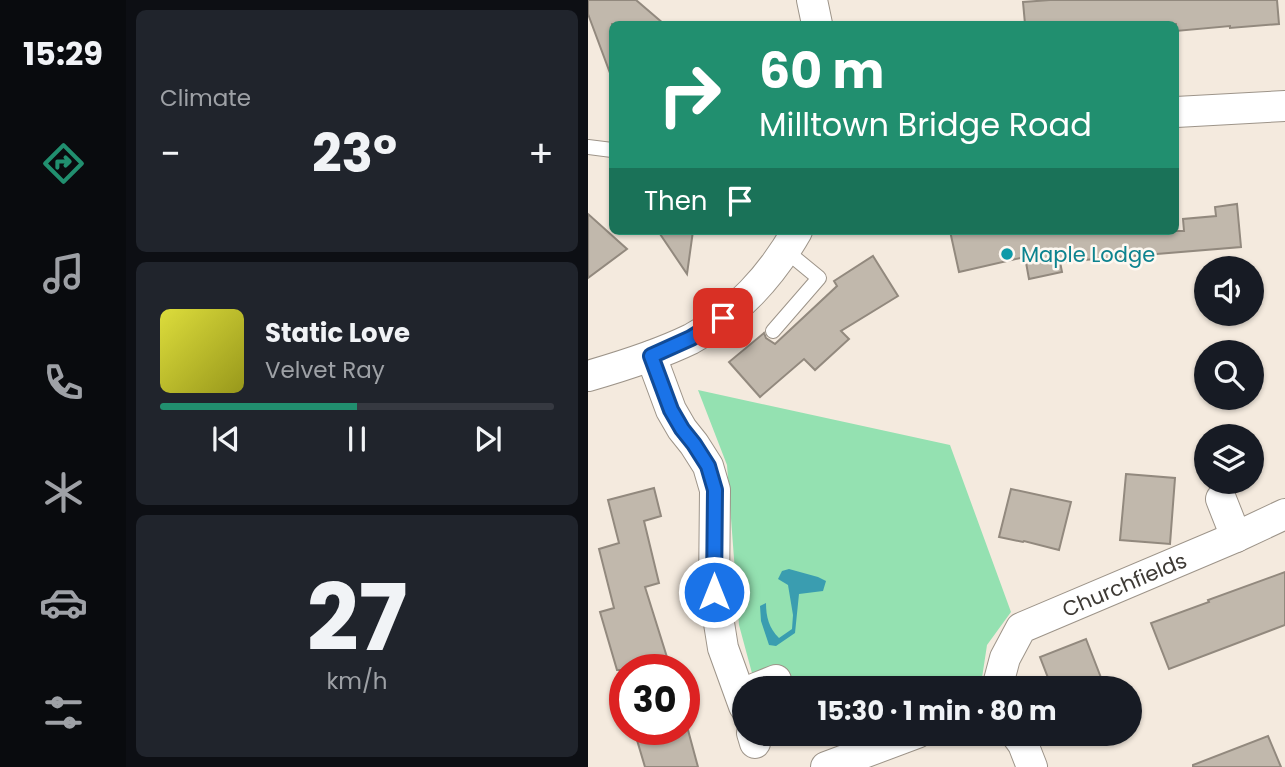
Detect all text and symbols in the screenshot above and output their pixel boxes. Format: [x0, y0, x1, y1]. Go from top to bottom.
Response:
text: 15:29 [23, 31, 103, 76]
text: 60 m [759, 37, 884, 105]
icon: right [644, 49, 735, 140]
text: Climate [160, 82, 251, 114]
text: Milltown Bridge Road [759, 102, 1092, 147]
text: 23° [312, 117, 397, 190]
text: − [160, 127, 181, 180]
text: + [528, 127, 554, 180]
icon: directions [39, 139, 88, 188]
icon: arrive [721, 182, 759, 220]
text: Then [644, 183, 707, 219]
place label: Maple Lodge [1021, 240, 1155, 269]
marker: Maple Lodge [999, 246, 1015, 262]
icon: music [39, 249, 88, 298]
map controls [1194, 256, 1264, 494]
button: sound [1194, 256, 1264, 326]
pin [693, 288, 753, 348]
icon: arrive [704, 299, 742, 337]
text: Static Love [265, 315, 410, 351]
button: search [1194, 340, 1264, 410]
text: Velvet Ray [265, 354, 385, 386]
icon: phone [39, 358, 88, 407]
icon: previous [207, 420, 245, 458]
icon: pause [338, 420, 376, 458]
icon: next [469, 420, 507, 458]
button: layers [1194, 424, 1264, 494]
icon: climate [39, 468, 88, 517]
street label: Churchfields [1057, 545, 1191, 624]
text: 27 [307, 554, 407, 682]
position arrow [677, 555, 751, 629]
icon: car [39, 578, 88, 627]
speed limit sign: 30 [609, 654, 700, 745]
text: km/h [326, 665, 388, 697]
icon: filters [39, 688, 88, 737]
text: 15:30 · 1 min · 80 m [817, 693, 1057, 729]

